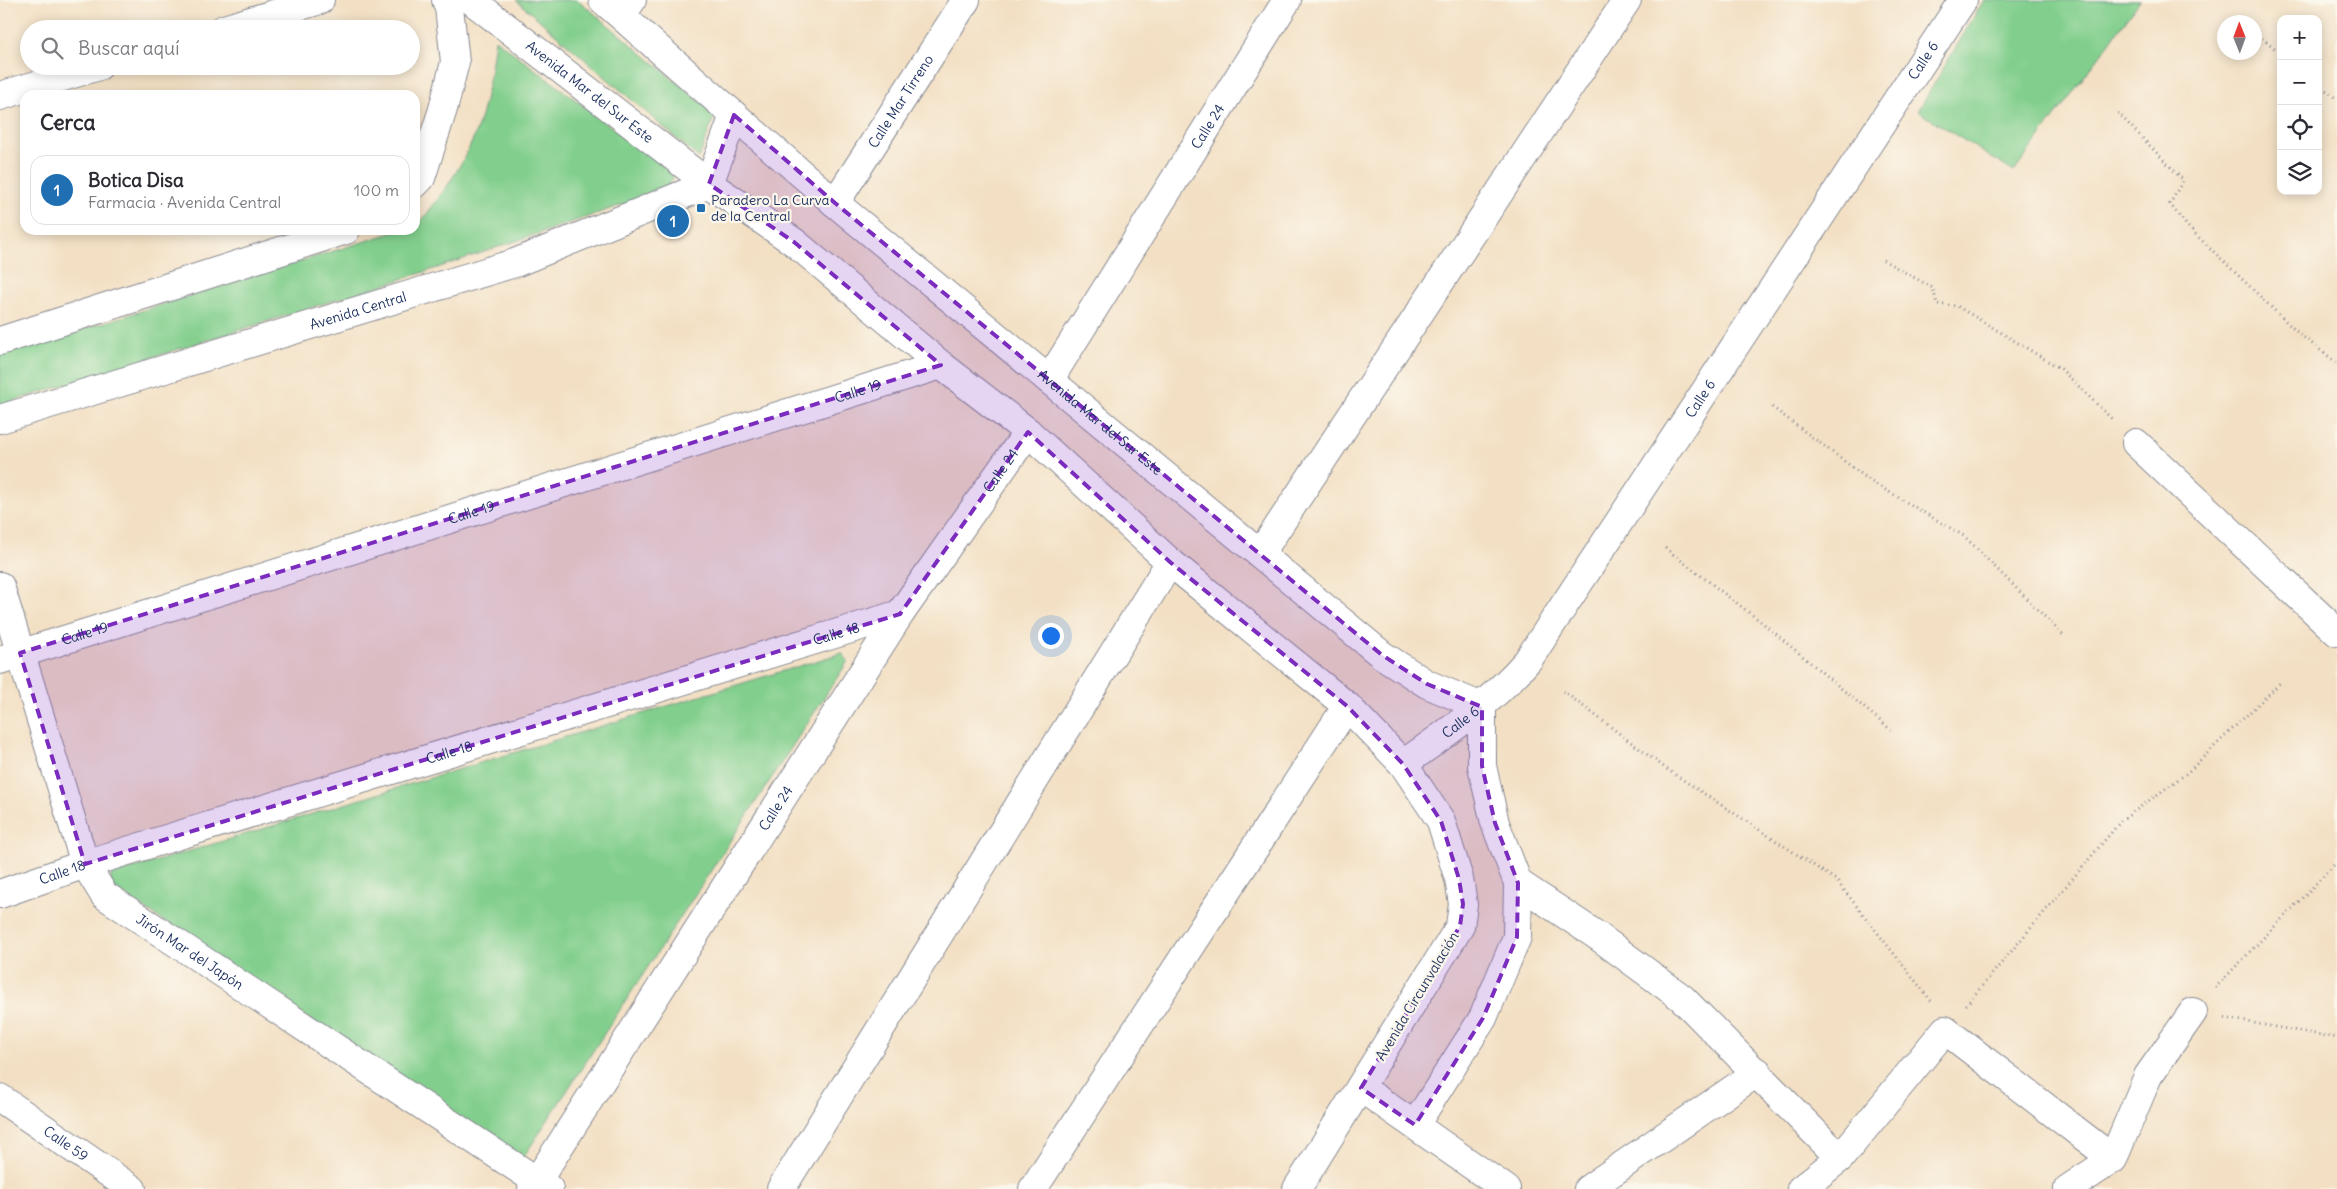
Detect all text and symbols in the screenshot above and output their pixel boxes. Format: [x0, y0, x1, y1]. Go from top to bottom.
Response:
north arrow [2217, 15, 2262, 60]
map controls [2277, 15, 2322, 195]
button: + [2277, 15, 2322, 60]
search box [20, 20, 420, 75]
icon: search [38, 34, 66, 62]
text: Buscar aquí [78, 36, 179, 60]
street label: Avenida Mar del Sur Este [522, 37, 657, 147]
street label: Calle 6 [1904, 38, 1942, 83]
street label: Calle Mar Tirreno [864, 51, 937, 151]
button: − [2277, 60, 2322, 105]
street label: Calle 24 [1187, 101, 1229, 152]
button: locate [2277, 105, 2322, 150]
text: Cerca [40, 109, 95, 136]
button: layers [2277, 150, 2322, 195]
text: Botica Disa [88, 168, 184, 192]
text: 1 [54, 180, 60, 200]
text: 100 m [354, 180, 399, 200]
place label: Paradero La Curva de la Central [711, 191, 830, 225]
text: Farmacia · Avenida Central [88, 192, 281, 212]
pin: 1 [657, 202, 689, 240]
marker: Paradero La Curva de la Central [695, 202, 707, 214]
street label: Avenida Central [308, 287, 408, 334]
street label: Avenida Mar del Sur Este [1034, 365, 1166, 479]
street label: Calle 19 [832, 375, 883, 407]
street label: Calle 6 [1681, 376, 1719, 421]
street label: Calle 24 [979, 445, 1023, 496]
street label: Calle 19 [446, 496, 497, 528]
street label: Calle 19 [59, 618, 110, 649]
street label: Calle 18 [811, 618, 862, 649]
your location [1038, 623, 1064, 649]
street label: Calle 6 [1438, 702, 1483, 742]
street label: Calle 18 [424, 737, 475, 768]
street label: Calle 24 [755, 782, 797, 834]
street label: Calle 18 [37, 856, 88, 888]
street label: Jirón Mar del Japón [133, 910, 247, 994]
street label: Avenida Circunvalación [1371, 928, 1463, 1064]
street label: Calle 59 [40, 1122, 92, 1165]

